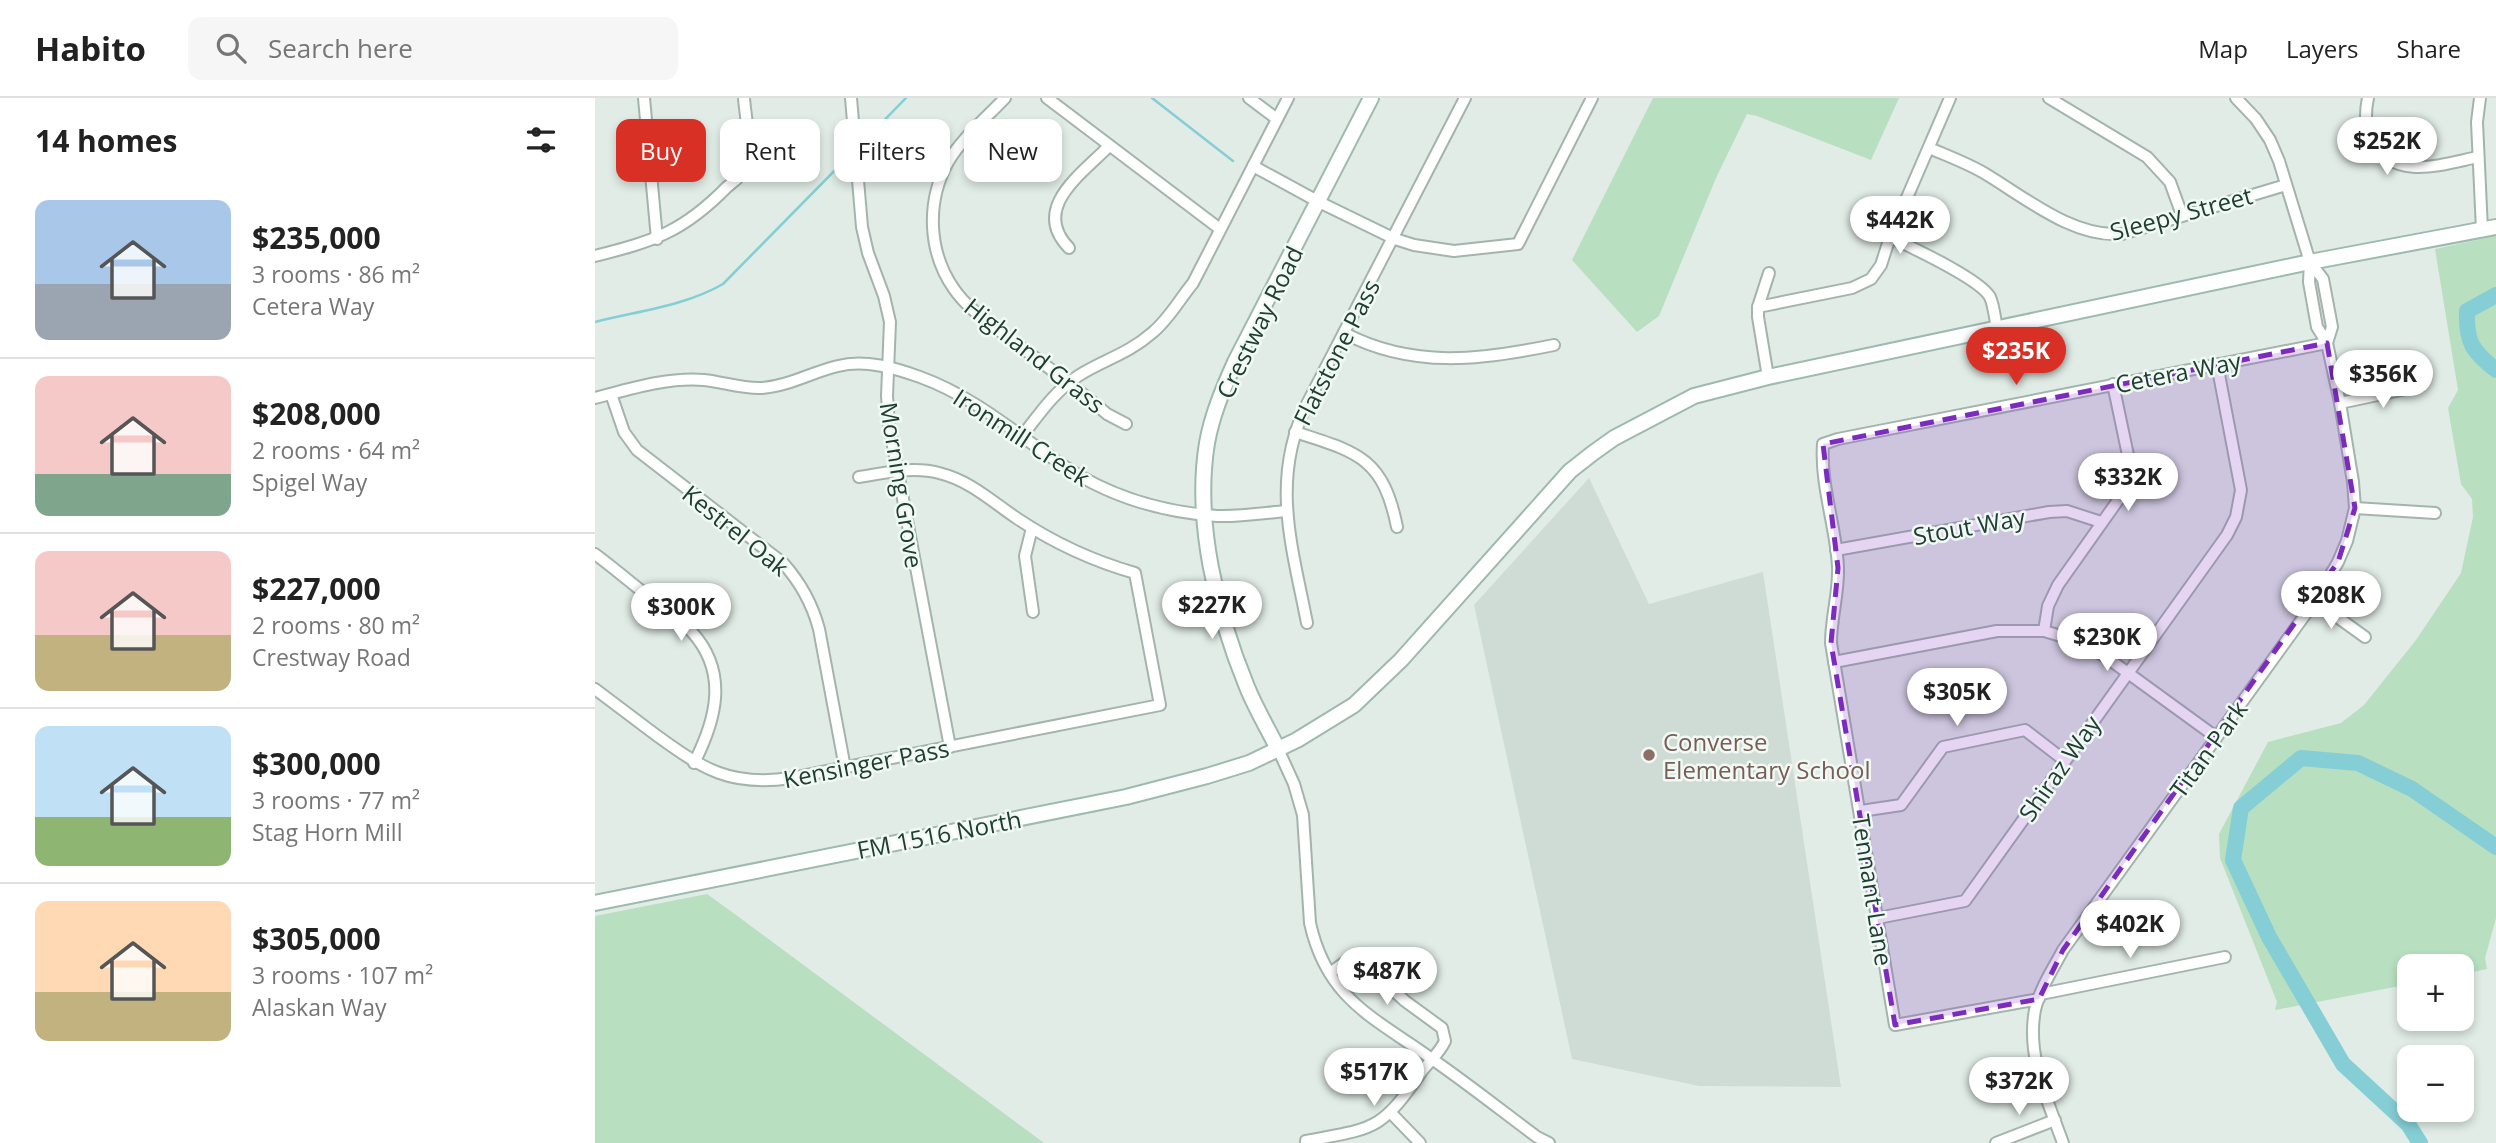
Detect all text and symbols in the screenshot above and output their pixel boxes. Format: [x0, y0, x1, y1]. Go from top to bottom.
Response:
search box [188, 17, 678, 80]
text: Habito [35, 26, 146, 71]
icon: search [212, 29, 250, 67]
text: Search here [268, 30, 413, 66]
text: Map [2198, 32, 2248, 65]
text: Layers [2286, 32, 2359, 65]
text: Share [2397, 32, 2461, 65]
pin: $252K [2338, 118, 2436, 177]
chip: Buy [616, 119, 706, 182]
chip: Rent [720, 119, 820, 182]
chip: Filters [834, 119, 950, 182]
chip: New [964, 119, 1062, 182]
text: 14 homes [35, 120, 178, 161]
icon: filters [522, 121, 560, 159]
text: $252K [2353, 124, 2421, 156]
street label: Sleepy Street [2106, 178, 2256, 248]
pin: $442K [1851, 197, 1949, 256]
text: $442K [1866, 203, 1934, 235]
text: $235,000 [252, 217, 381, 258]
icon: home [91, 228, 175, 312]
street label: Crestway Road [1208, 240, 1310, 404]
text: 3 rooms · 86 m² [252, 258, 420, 290]
street label: Flatstone Pass [1285, 273, 1387, 431]
text: Cetera Way [252, 290, 374, 322]
street label: Highland Grass [958, 290, 1112, 420]
pin: $235K [1967, 328, 2065, 387]
text: $235K [1982, 334, 2050, 366]
street label: Cetera Way [2112, 343, 2245, 400]
pin: $356K [2334, 350, 2432, 410]
text: $356K [2349, 357, 2417, 389]
street label: Ironmill Creek [947, 380, 1097, 494]
text: $208,000 [252, 393, 381, 434]
street label: Morning Grove [873, 400, 931, 570]
icon: home [91, 404, 175, 488]
text: 2 rooms · 64 m² [252, 434, 420, 466]
pin: $332K [2079, 454, 2177, 513]
text: $332K [2094, 460, 2162, 492]
text: Spigel Way [252, 466, 367, 498]
street label: Kestrel Oak [676, 477, 797, 583]
street label: Stout Way [1910, 500, 2029, 552]
text: $227,000 [252, 568, 381, 609]
pin: $208K [2282, 572, 2380, 631]
text: $208K [2297, 578, 2365, 610]
icon: home [91, 579, 175, 663]
pin: $227K [1163, 582, 1261, 641]
pin: $300K [632, 584, 730, 643]
text: $227K [1178, 588, 1246, 620]
text: $300K [647, 590, 715, 622]
text: 2 rooms · 80 m² [252, 609, 420, 641]
pin: $230K [2058, 614, 2156, 673]
text: $230K [2073, 620, 2141, 652]
text: Crestway Road [252, 641, 411, 673]
pin: $305K [1908, 668, 2006, 728]
text: $305K [1923, 675, 1991, 707]
street label: Titan Park [2162, 694, 2255, 804]
street label: Shiraz Way [2010, 708, 2108, 827]
place label: Converse Elementary School [1663, 725, 1871, 786]
street label: Kensinger Pass [780, 731, 952, 795]
text: $300,000 [252, 743, 381, 784]
marker: Converse Elementary School [1641, 747, 1657, 763]
icon: home [91, 754, 175, 838]
text: 3 rooms · 77 m² [252, 784, 420, 816]
street label: FM 1516 North [854, 802, 1024, 866]
street label: Tennant Lane [1845, 812, 1901, 968]
text: Stag Horn Mill [252, 816, 402, 848]
pin: $402K [2081, 900, 2179, 960]
text: $402K [2096, 907, 2164, 939]
text: $305,000 [252, 918, 381, 959]
icon: home [91, 929, 175, 1013]
pin: $487K [1338, 948, 1436, 1007]
text: $487K [1353, 954, 1421, 986]
map controls [2397, 954, 2474, 1122]
button: + [2397, 954, 2474, 1031]
text: 3 rooms · 107 m² [252, 959, 433, 991]
text: Alaskan Way [252, 991, 387, 1023]
button: − [2397, 1045, 2474, 1122]
pin: $517K [1325, 1048, 1423, 1108]
text: $517K [1340, 1055, 1408, 1087]
pin: $372K [1970, 1058, 2068, 1117]
text: $372K [1985, 1064, 2053, 1096]

